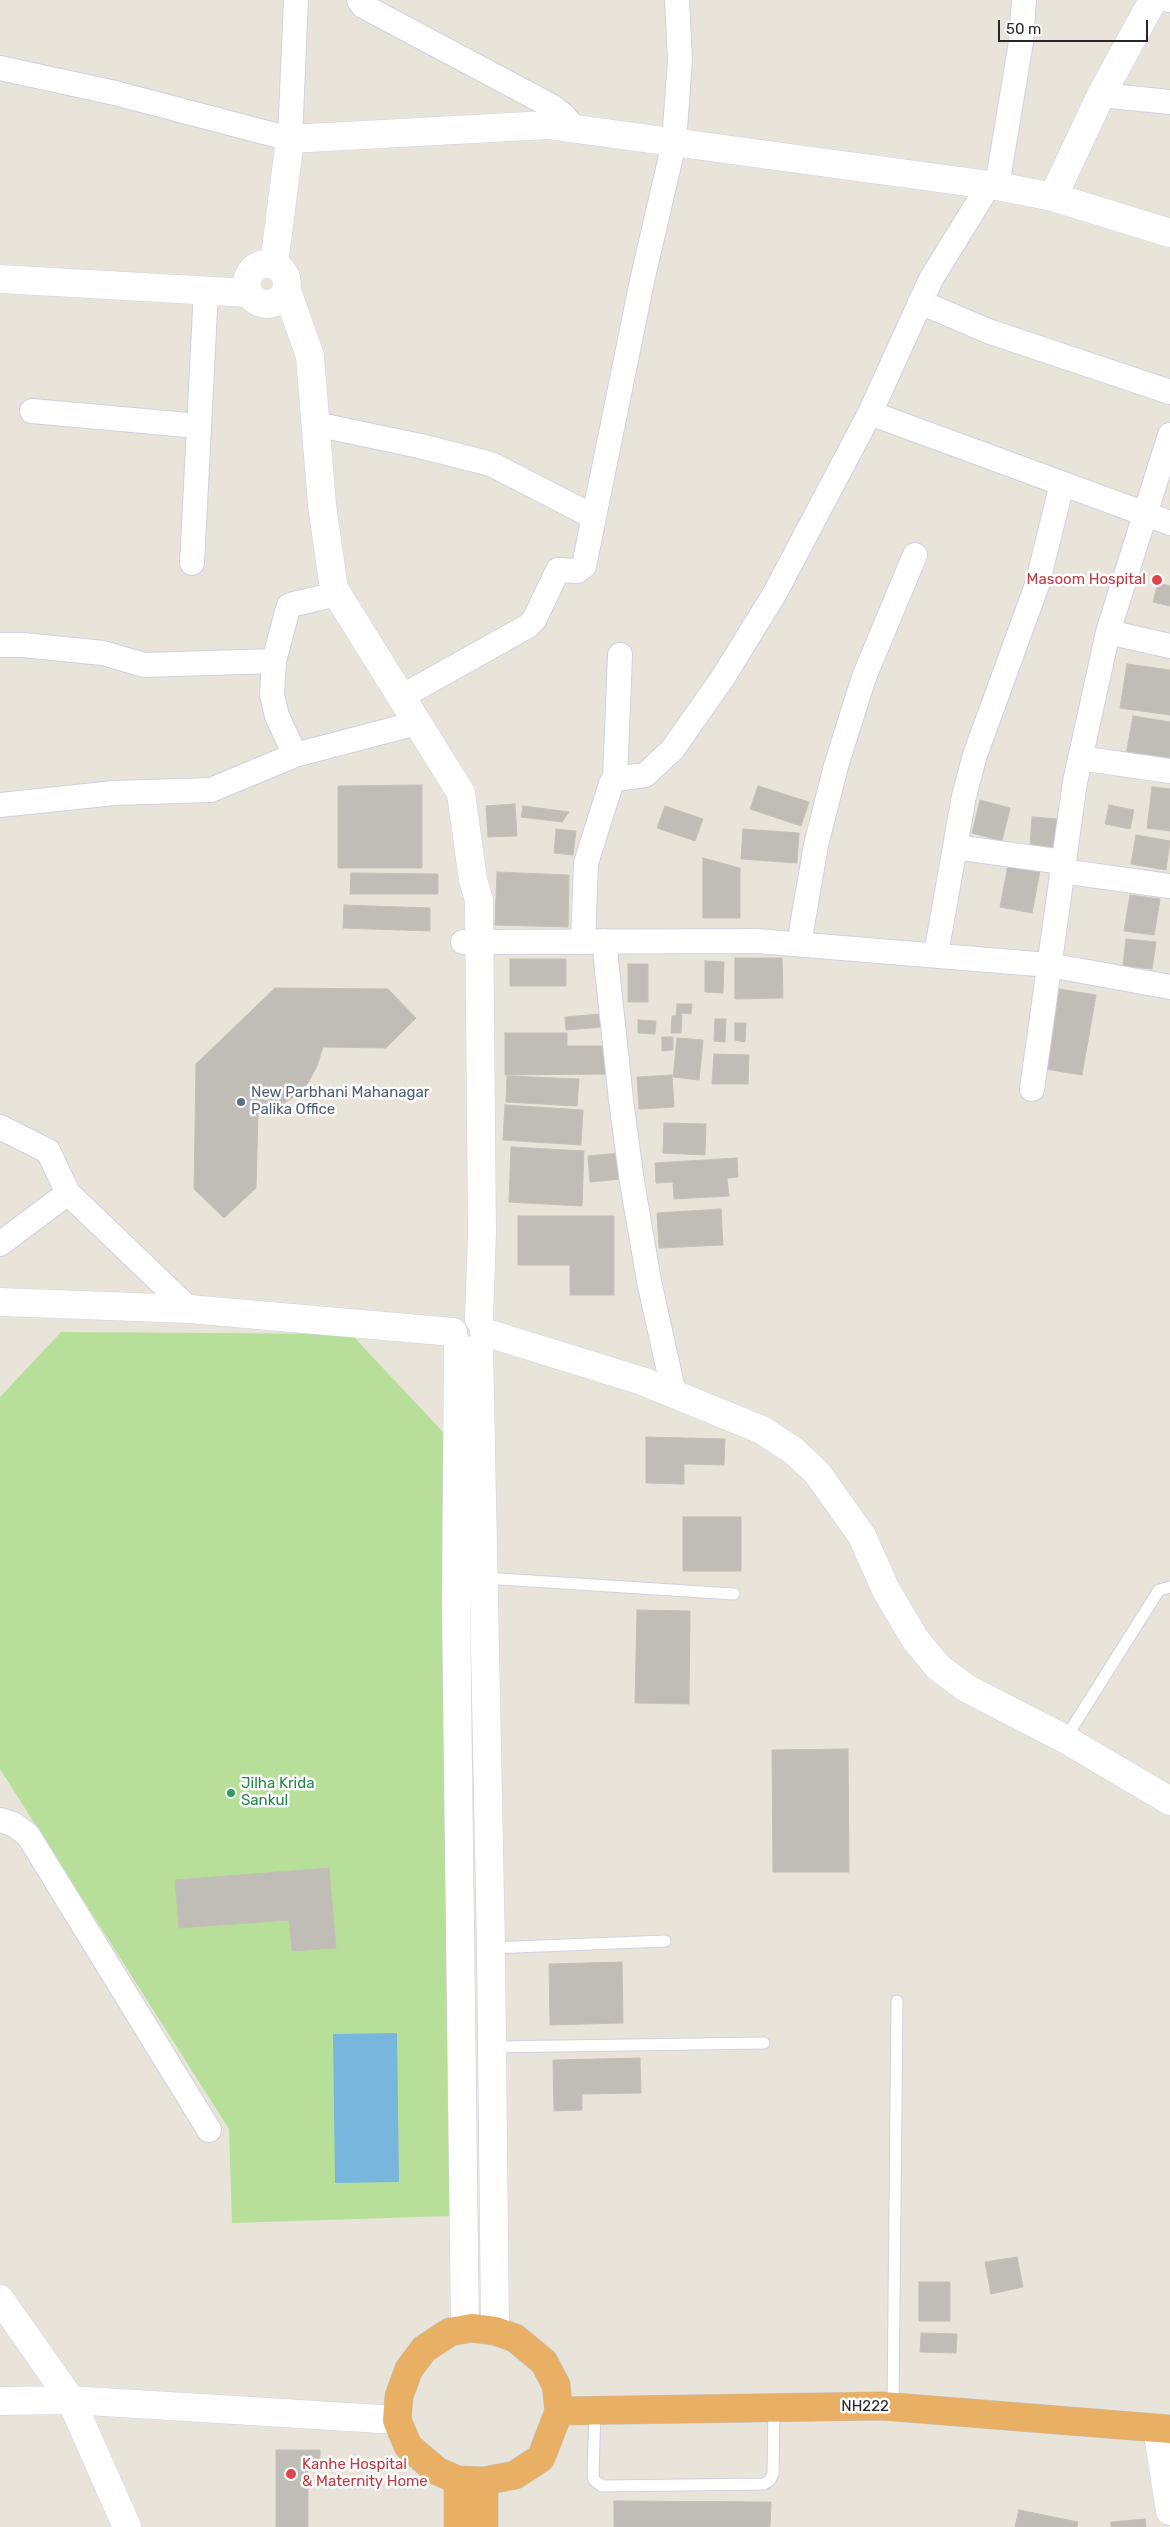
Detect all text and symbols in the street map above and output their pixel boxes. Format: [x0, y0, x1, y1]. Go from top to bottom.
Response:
scale bar [1000, 10, 1150, 42]
text: 50 m [1006, 20, 1041, 38]
place label: Masoom Hospital [1027, 571, 1146, 589]
marker: Masoom Hospital [1150, 573, 1164, 587]
place label: New Parbhani Mahanagar Palika Office [251, 1084, 429, 1119]
marker: New Parbhani Mahanagar Palika Office [235, 1096, 247, 1108]
place label: Jilha Krida Sankul [241, 1775, 314, 1810]
marker: Jilha Krida Sankul [225, 1787, 237, 1799]
street label: NH222 [841, 2398, 889, 2416]
place label: Kanhe Hospital & Maternity Home [302, 2456, 428, 2491]
marker: Kanhe Hospital & Maternity Home [284, 2467, 298, 2481]

